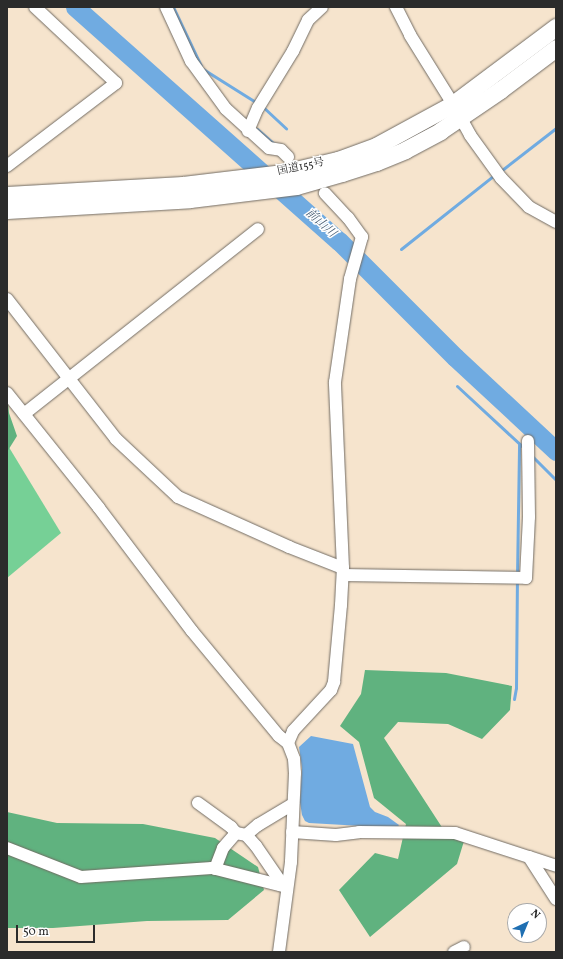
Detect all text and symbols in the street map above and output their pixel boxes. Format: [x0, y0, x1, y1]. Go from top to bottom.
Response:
street label: 国道155号 [276, 157, 326, 179]
water label: 前山川 [302, 207, 338, 241]
north arrow [507, 903, 547, 943]
text: N [527, 907, 543, 923]
scale bar [18, 917, 97, 943]
text: 50 m [23, 924, 49, 940]

